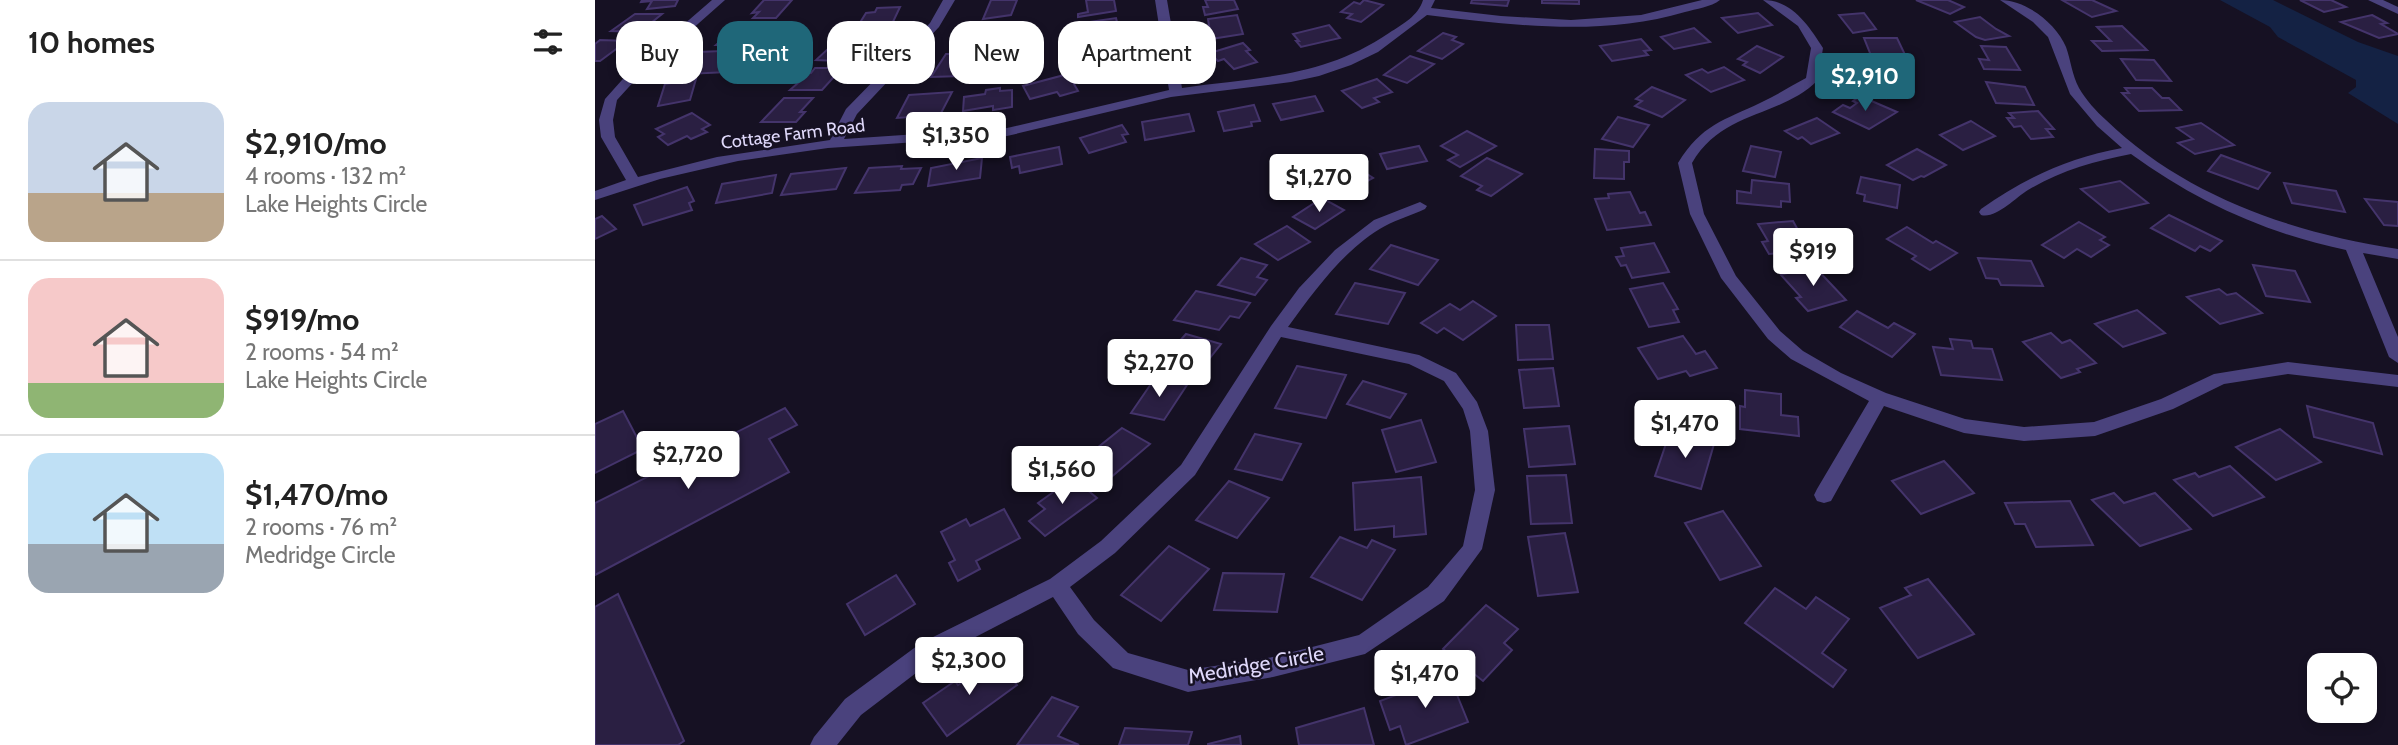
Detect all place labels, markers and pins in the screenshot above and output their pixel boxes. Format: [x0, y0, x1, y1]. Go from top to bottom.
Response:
pin: $2,910 [1808, 54, 1922, 113]
pin: $1,350 [899, 113, 1013, 172]
pin: $1,270 [1262, 154, 1376, 214]
pin: $919 [1772, 229, 1854, 288]
pin: $2,270 [1102, 340, 1216, 399]
pin: $1,470 [1628, 400, 1742, 460]
pin: $2,720 [631, 432, 745, 491]
pin: $1,560 [1005, 447, 1119, 506]
pin: $2,300 [912, 638, 1026, 697]
pin: $1,470 [1368, 650, 1482, 710]

